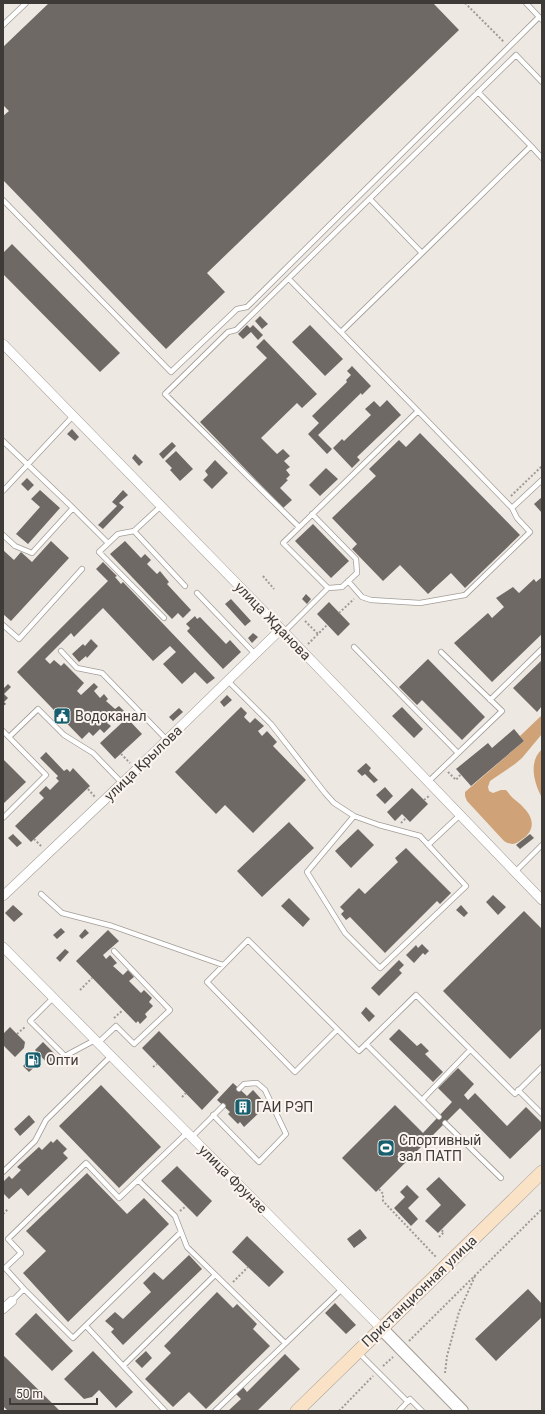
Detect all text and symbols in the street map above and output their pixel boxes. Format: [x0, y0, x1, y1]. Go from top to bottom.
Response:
street label: улица Жданова [232, 579, 314, 663]
public building icon: Водоканал [52, 706, 72, 726]
place label: Водоканал [75, 708, 147, 724]
street label: улица Крылова [101, 722, 185, 804]
fuel station icon: Опти [23, 1050, 43, 1070]
place label: Опти [46, 1052, 79, 1068]
building icon: ГАИ РЭП [233, 1097, 253, 1117]
place label: ГАИ РЭП [256, 1099, 313, 1115]
place label: Спортивный зал ПАТП [399, 1132, 481, 1164]
sports icon: Спортивный зал ПАТП [376, 1138, 396, 1158]
street label: улица Фрунзе [196, 1142, 270, 1216]
street label: Пристанционная улица [358, 1232, 480, 1350]
scale bar [10, 1380, 97, 1406]
text: 50 m [16, 1387, 43, 1401]

